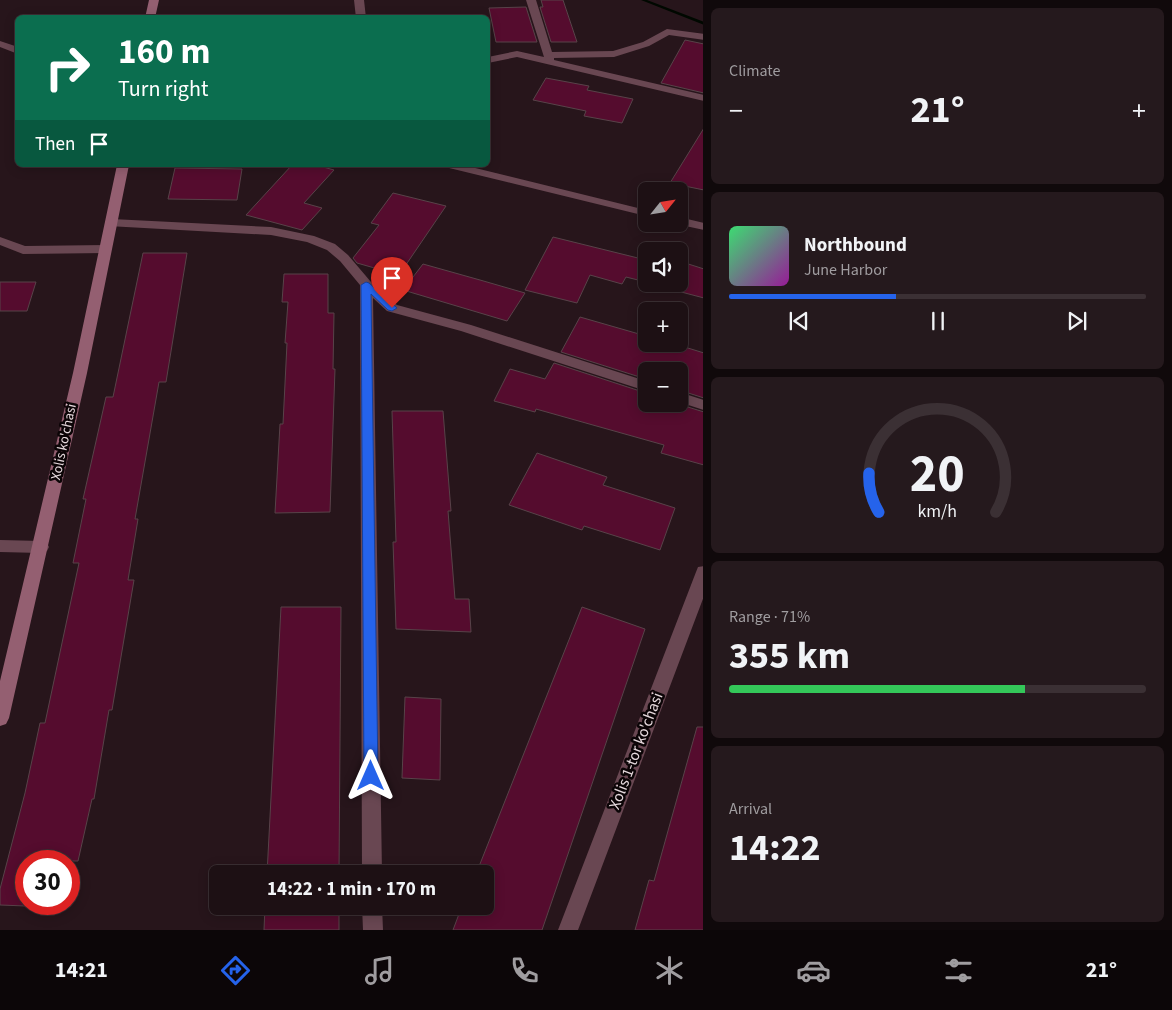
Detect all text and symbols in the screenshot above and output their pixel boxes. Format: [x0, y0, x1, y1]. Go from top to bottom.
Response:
text: 160 m [118, 27, 210, 77]
icon: right [35, 35, 100, 100]
text: Climate [729, 60, 780, 82]
text: Turn right [118, 73, 208, 105]
text: 21° [911, 83, 965, 137]
text: − [729, 91, 743, 131]
text: + [1132, 91, 1146, 131]
icon: arrive [85, 130, 113, 158]
text: Then [35, 131, 75, 158]
north arrow [638, 182, 688, 232]
map controls [638, 182, 688, 412]
text: Northbound [804, 232, 907, 259]
button: sound [638, 242, 688, 292]
pin [371, 257, 413, 308]
text: June Harbor [804, 259, 887, 281]
icon: arrive [378, 264, 406, 292]
button: + [638, 302, 688, 352]
icon: previous [785, 307, 813, 335]
icon: pause [924, 307, 952, 335]
icon: next [1063, 307, 1091, 335]
button: − [638, 362, 688, 412]
street label: Xolis ko'chasi [46, 402, 82, 482]
text: 20 [910, 438, 965, 512]
text: km/h [918, 499, 957, 524]
text: Range · 71% [729, 606, 810, 628]
text: 355 km [729, 629, 850, 683]
street label: Xolis 1-tor ko'chasi [604, 689, 668, 813]
position arrow [344, 749, 396, 801]
text: Arrival [729, 798, 772, 820]
text: 14:22 [729, 821, 821, 875]
speed limit sign: 30 [15, 850, 80, 915]
text: 14:22 · 1 min · 170 m [267, 876, 436, 903]
icon: directions [218, 953, 253, 988]
icon: music [362, 953, 397, 988]
icon: phone [507, 953, 542, 988]
icon: climate [652, 953, 687, 988]
icon: car [796, 953, 831, 988]
icon: filters [941, 953, 976, 988]
text: 14:21 [55, 954, 108, 986]
text: 21° [1086, 954, 1117, 986]

